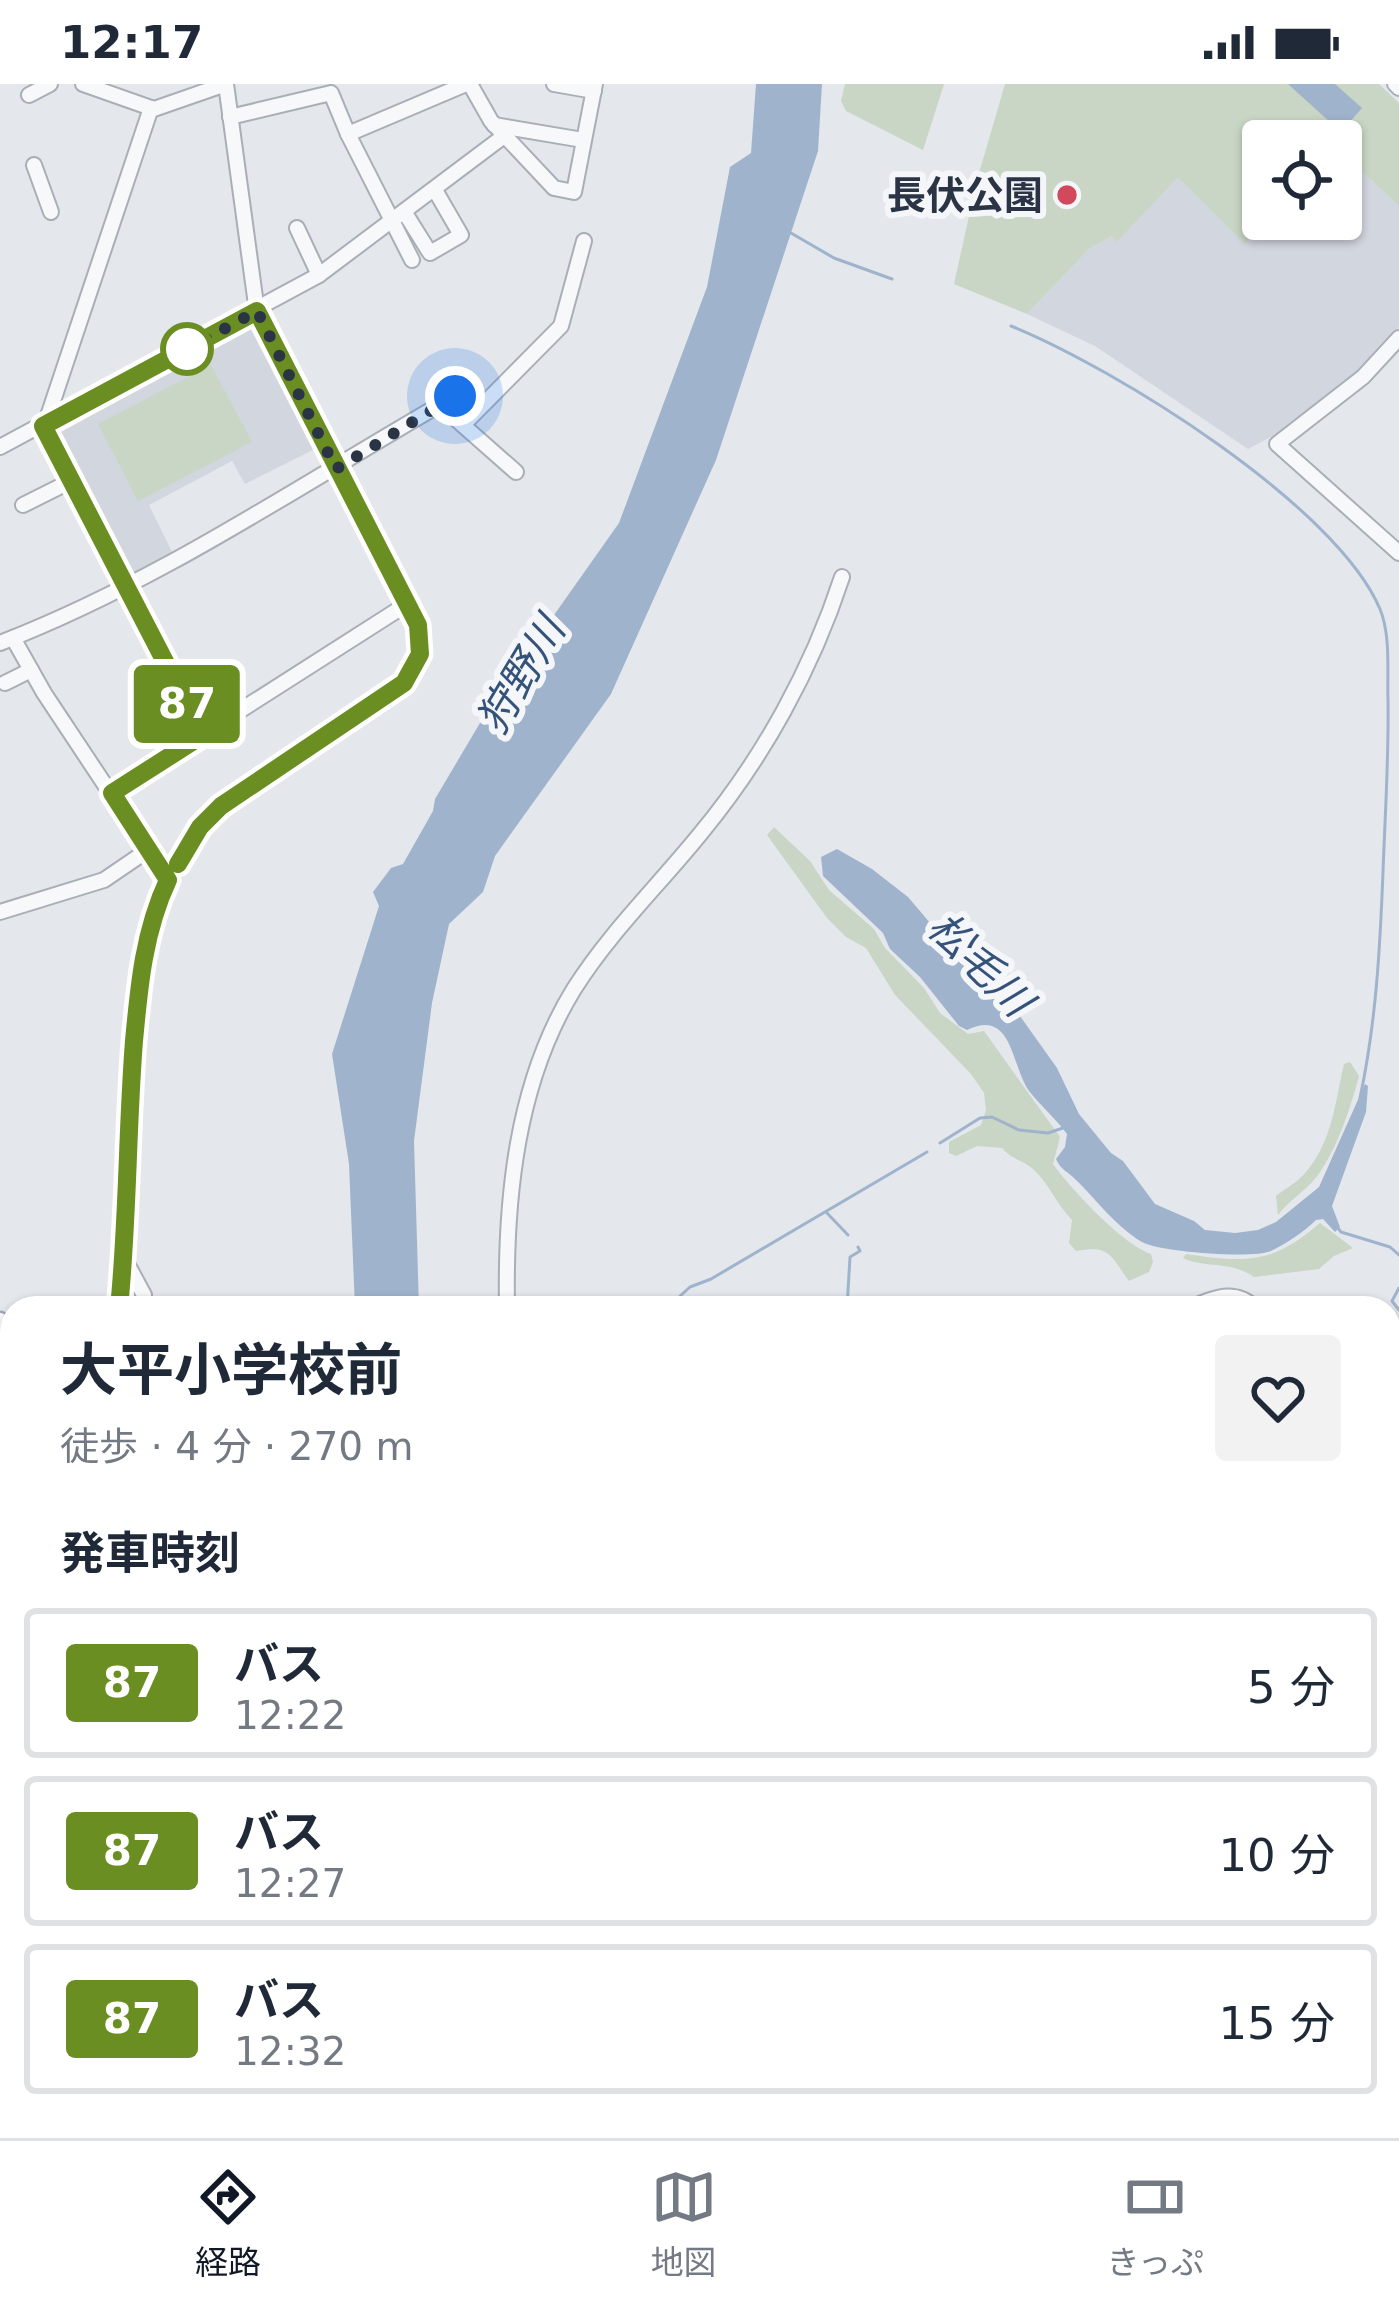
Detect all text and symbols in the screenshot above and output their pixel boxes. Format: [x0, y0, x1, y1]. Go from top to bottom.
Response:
text: 12:17 [60, 16, 203, 69]
map controls [1242, 120, 1362, 240]
button: locate [1242, 120, 1362, 240]
place label: 長伏公園 [887, 173, 1043, 218]
marker: 長伏公園 [1054, 182, 1080, 208]
unlabelled marker [162, 324, 212, 374]
your location [425, 366, 485, 426]
water label: 狩野川 [468, 605, 577, 742]
line badge: 87 [133, 665, 241, 743]
text: 87 [158, 679, 216, 728]
water label: 松毛川 [918, 902, 1045, 1029]
button: heart [1215, 1335, 1341, 1461]
text: 大平小学校前 [60, 1337, 402, 1403]
text: 徒歩 · 4 分 · 270 m [60, 1424, 413, 1469]
text: 発車時刻 [60, 1527, 240, 1580]
text: バス [234, 1638, 324, 1691]
text: 87 [103, 1658, 161, 1707]
text: 5 分 [1247, 1661, 1335, 1714]
text: 12:22 [234, 1693, 346, 1738]
text: バス [234, 1806, 324, 1859]
text: 87 [103, 1826, 161, 1875]
text: 10 分 [1218, 1829, 1335, 1882]
text: 12:27 [234, 1861, 346, 1906]
text: バス [234, 1974, 324, 2027]
text: 87 [103, 1994, 161, 2043]
text: 15 分 [1218, 1997, 1335, 2050]
text: 12:32 [234, 2029, 346, 2074]
tab: 経路 [195, 2164, 261, 2284]
tab: 地図 [651, 2164, 717, 2284]
tab: きっぷ [1106, 2164, 1204, 2284]

